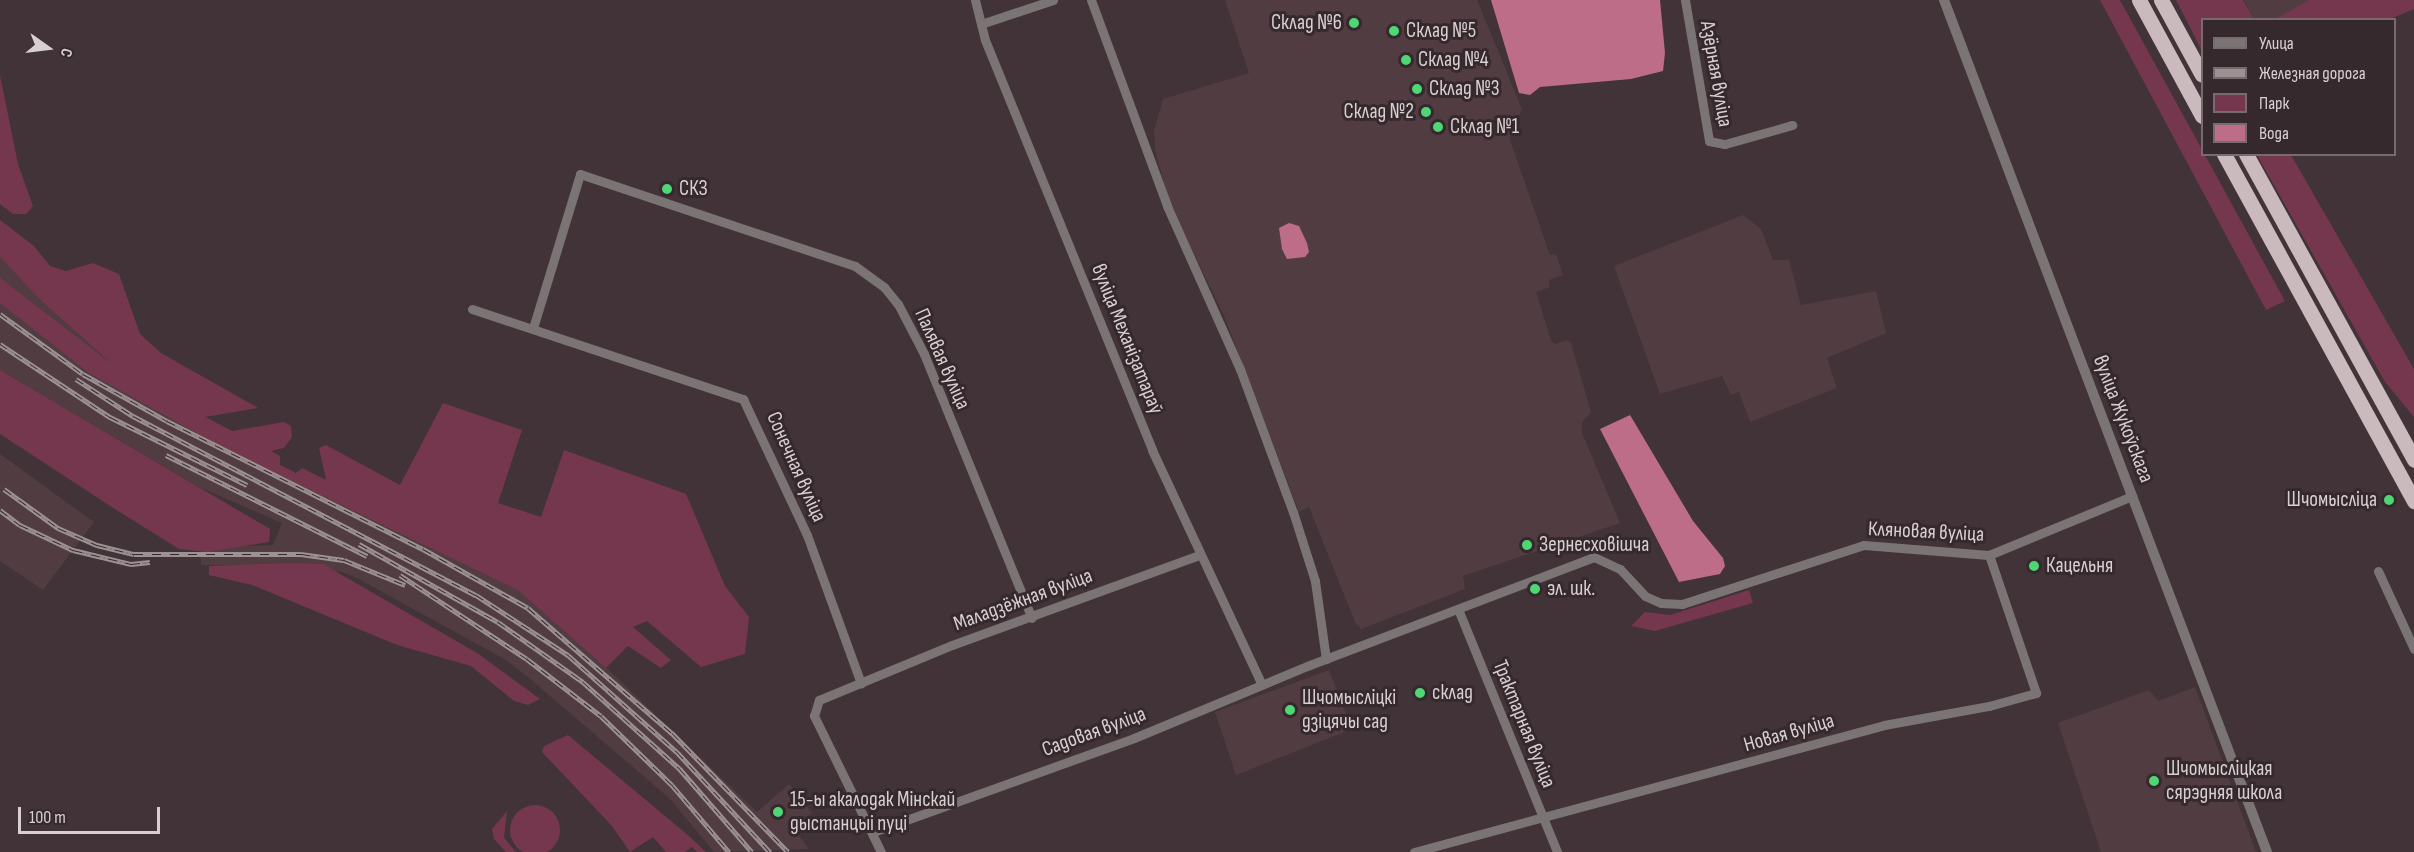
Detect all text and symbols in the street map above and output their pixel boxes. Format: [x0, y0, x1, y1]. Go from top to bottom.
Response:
place label: Склад №6 [1271, 10, 1342, 36]
marker: Склад №6 [1347, 16, 1361, 30]
north arrow [18, 18, 78, 78]
place label: Склад №5 [1406, 18, 1476, 44]
legend [2201, 18, 2396, 156]
street label: Азёрная вуліца [1694, 19, 1738, 129]
marker: Склад №5 [1387, 24, 1401, 38]
text: Улица [2259, 33, 2294, 54]
text: С [56, 46, 76, 59]
place label: Склад №4 [1418, 47, 1489, 73]
marker: Склад №4 [1399, 53, 1413, 67]
text: Железная дорога [2259, 63, 2366, 84]
place label: Склад №3 [1429, 76, 1500, 102]
marker: Склад №3 [1410, 82, 1424, 96]
text: Парк [2259, 93, 2289, 114]
place label: Склад №2 [1343, 99, 1414, 125]
marker: Склад №2 [1419, 105, 1433, 119]
place label: Склад №1 [1450, 114, 1519, 140]
marker: Склад №1 [1431, 120, 1445, 134]
text: Вода [2259, 123, 2289, 144]
place label: СКЗ [679, 176, 708, 202]
marker: СКЗ [660, 182, 674, 196]
street label: вуліца Механізатараў [1085, 260, 1169, 418]
street label: Палявая вуліца [909, 305, 975, 413]
street label: вуліца Жукоўскага [2087, 352, 2159, 486]
street label: Сонечная вуліца [761, 408, 831, 526]
place label: Шчомысліца [2287, 487, 2377, 513]
marker: Шчомысліца [2382, 493, 2396, 507]
street label: Кляновая вуліца [1867, 516, 1985, 548]
place label: Зернесховішча [1539, 532, 1649, 558]
marker: Зернесховішча [1520, 538, 1534, 552]
place label: Кацельня [2046, 553, 2113, 579]
marker: Кацельня [2027, 559, 2041, 573]
street label: Маладзёжная вуліца [950, 563, 1096, 637]
place label: эл. шк. [1547, 576, 1595, 602]
marker: эл. шк. [1528, 582, 1542, 596]
street label: Трактарная вуліца [1487, 657, 1561, 791]
place label: склад [1432, 680, 1473, 706]
place label: Шчомысліцкі дзіцячы сад [1302, 685, 1396, 735]
marker: склад [1413, 686, 1427, 700]
street label: Садовая вуліца [1039, 702, 1149, 762]
marker: Шчомысліцкі дзіцячы сад [1283, 703, 1297, 717]
street label: Новая вуліца [1741, 708, 1837, 758]
place label: Шчомысліцкая сярэдняя школа [2166, 756, 2282, 806]
marker: Шчомысліцкая сярэдняя школа [2147, 774, 2161, 788]
place label: 15-ы акалодак Мінскай дыстанцыі пуці [790, 787, 955, 837]
scale bar [21, 795, 164, 833]
marker: 15-ы акалодак Мінскай дыстанцыі пуці [771, 805, 785, 819]
text: 100 m [29, 807, 66, 828]

